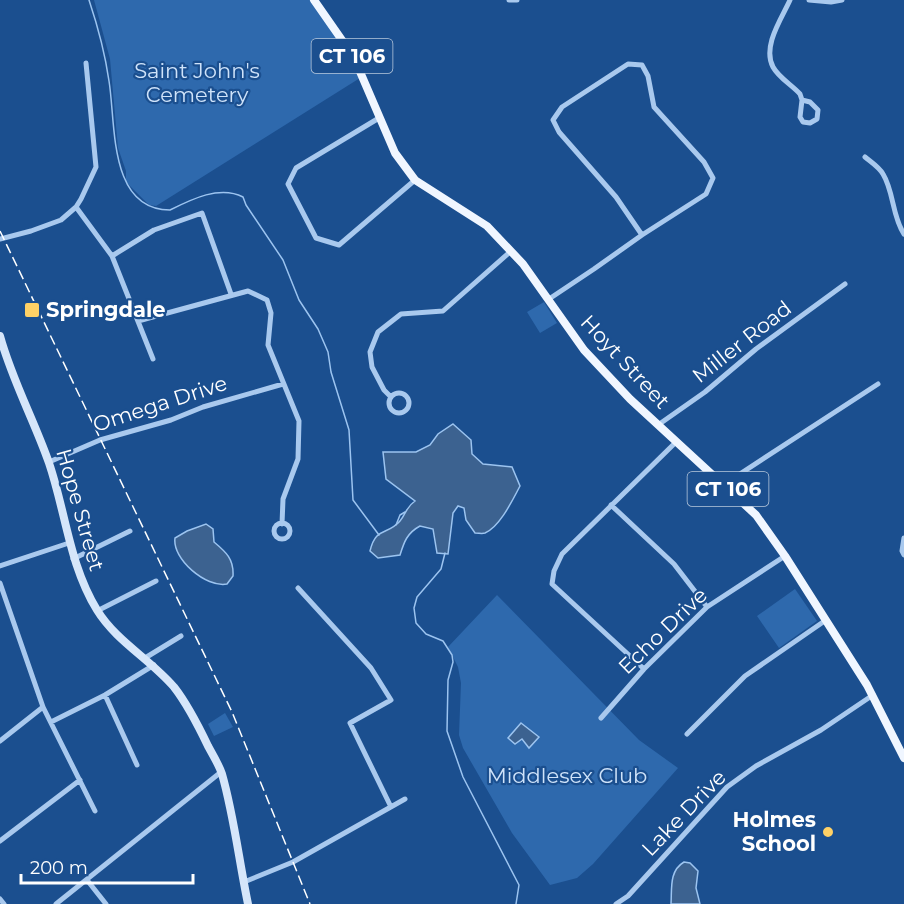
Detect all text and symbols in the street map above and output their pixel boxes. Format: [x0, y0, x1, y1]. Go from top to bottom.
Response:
road number: CT 106 [312, 39, 392, 73]
park label: Saint John's Cemetery [134, 58, 260, 107]
street label: Miller Road [687, 295, 796, 388]
place label: Springdale [46, 297, 166, 322]
marker: Springdale [23, 301, 41, 319]
street label: Hoyt Street [576, 310, 675, 414]
street label: Omega Drive [89, 370, 230, 437]
street label: Hope Street [51, 446, 110, 574]
road number: CT 106 [688, 472, 768, 506]
street label: Echo Drive [613, 582, 712, 679]
park label: Middlesex Club [487, 763, 647, 788]
street label: Lake Drive [636, 764, 731, 861]
place label: Holmes School [732, 807, 816, 856]
marker: Holmes School [821, 825, 835, 839]
scale bar [21, 847, 194, 885]
text: 200 m [30, 857, 88, 879]

